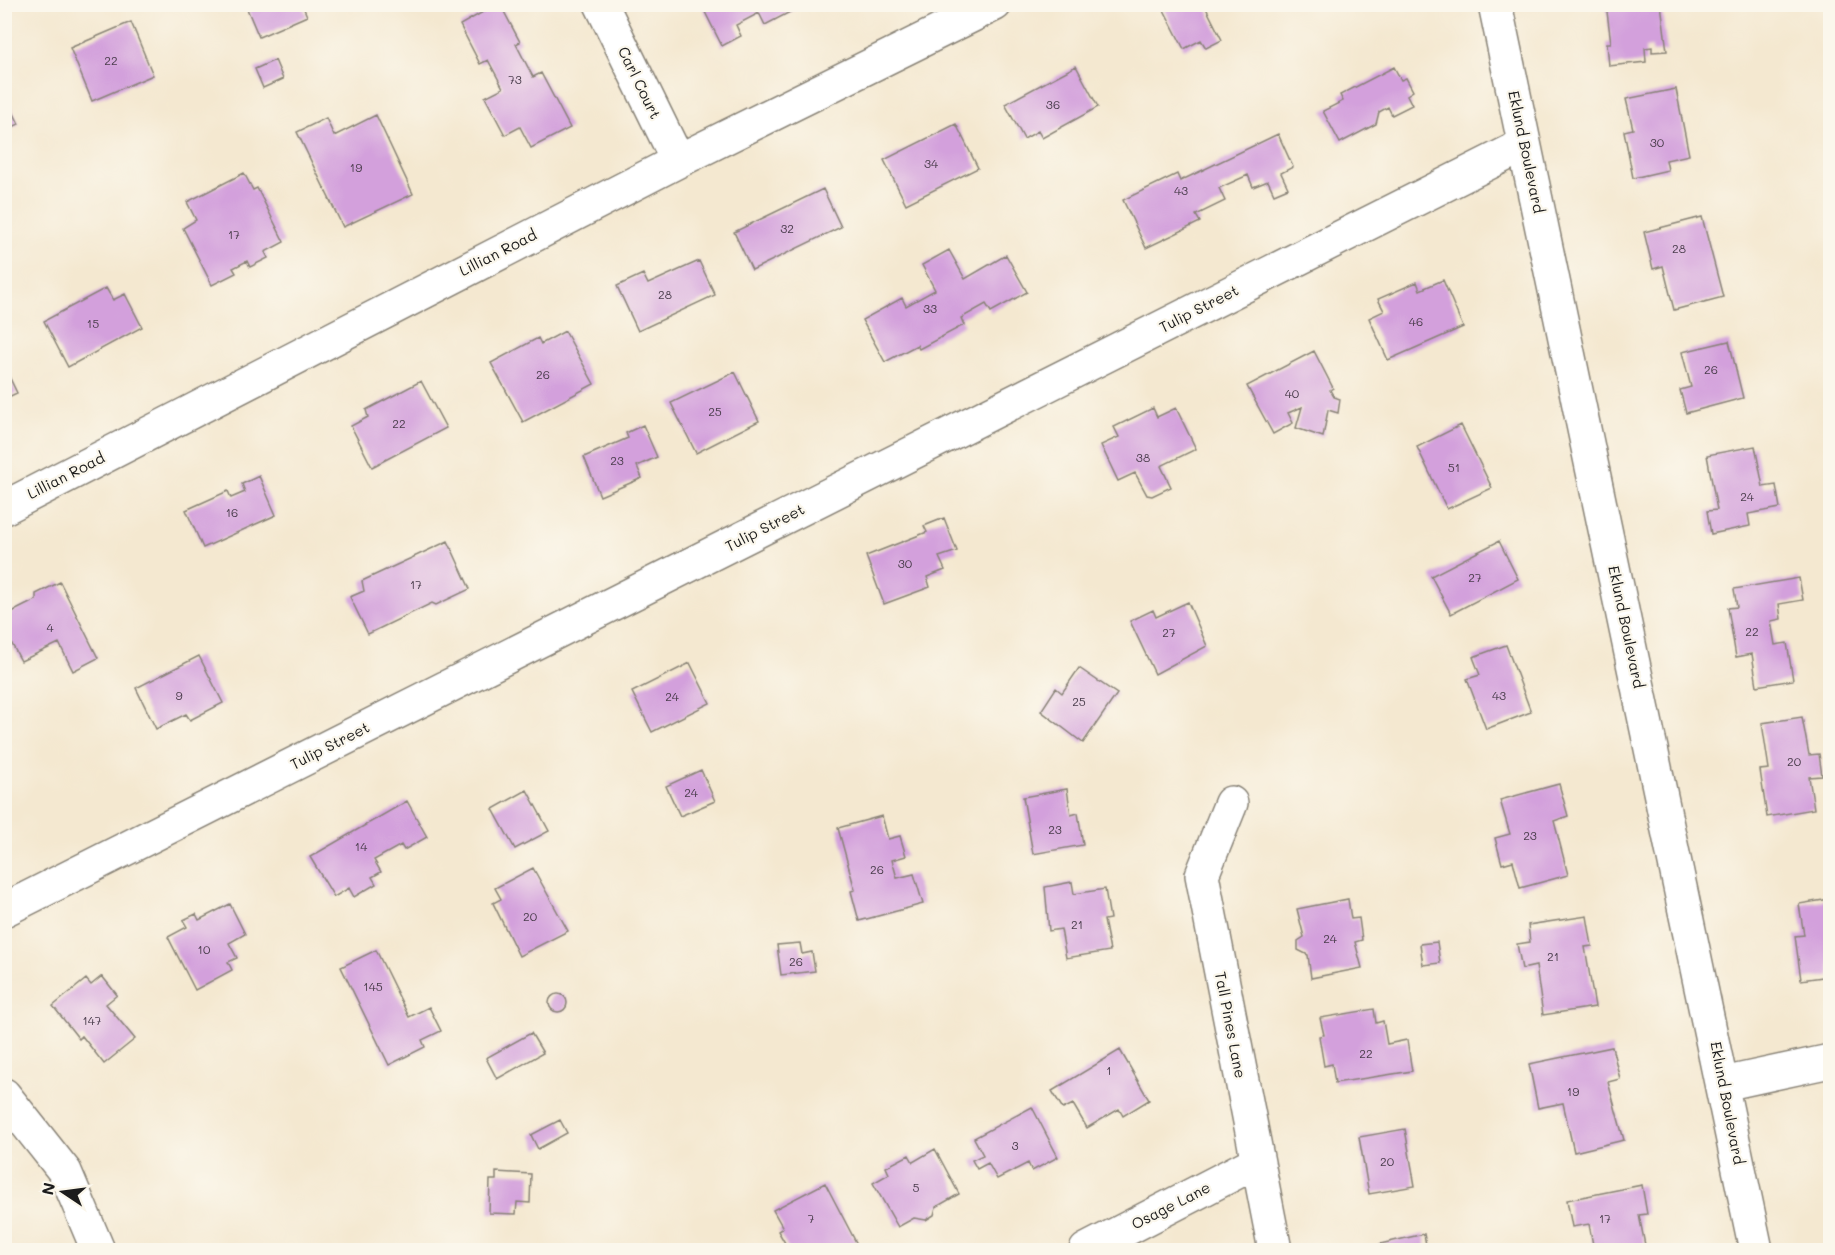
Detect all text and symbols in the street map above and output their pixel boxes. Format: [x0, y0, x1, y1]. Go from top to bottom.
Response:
street label: Carl Court [614, 43, 666, 122]
house number: 22 [104, 52, 118, 68]
house number: 73 [508, 71, 522, 87]
street label: Eklund Boulevard [1504, 89, 1550, 215]
house number: 36 [1046, 96, 1060, 112]
house number: 30 [1650, 134, 1665, 150]
house number: 34 [924, 155, 938, 171]
house number: 19 [350, 159, 362, 175]
house number: 43 [1174, 182, 1188, 198]
house number: 32 [780, 220, 794, 236]
street label: Lillian Road [455, 224, 540, 280]
house number: 17 [228, 226, 240, 242]
house number: 28 [1672, 240, 1686, 256]
street label: Tulip Street [1155, 280, 1242, 337]
house number: 28 [658, 286, 672, 302]
house number: 33 [923, 300, 937, 316]
house number: 46 [1409, 313, 1423, 329]
house number: 15 [87, 315, 99, 331]
house number: 26 [1704, 361, 1718, 377]
house number: 26 [536, 366, 550, 382]
house number: 40 [1285, 385, 1300, 401]
house number: 25 [708, 403, 722, 419]
house number: 22 [392, 415, 406, 431]
street label: Lillian Road [23, 447, 108, 503]
house number: 38 [1136, 449, 1150, 465]
house number: 23 [610, 452, 624, 468]
house number: 51 [1448, 459, 1460, 475]
house number: 24 [1740, 488, 1754, 504]
street label: Tulip Street [721, 499, 808, 556]
house number: 16 [226, 504, 238, 520]
house number: 30 [898, 555, 913, 571]
street label: Eklund Boulevard [1604, 564, 1650, 690]
house number: 27 [1468, 569, 1482, 585]
house number: 17 [410, 576, 422, 592]
house number: 4 [46, 619, 54, 635]
house number: 22 [1745, 623, 1759, 639]
house number: 27 [1162, 624, 1176, 640]
house number: 9 [175, 687, 183, 703]
house number: 43 [1492, 687, 1506, 703]
house number: 24 [665, 688, 679, 704]
house number: 25 [1072, 693, 1086, 709]
street label: Tulip Street [286, 717, 373, 774]
house number: 20 [1787, 753, 1802, 769]
house number: 24 [684, 784, 698, 800]
house number: 23 [1048, 821, 1062, 837]
house number: 23 [1523, 827, 1537, 843]
house number: 14 [355, 838, 367, 854]
house number: 26 [870, 861, 884, 877]
house number: 20 [523, 908, 538, 924]
house number: 21 [1071, 916, 1083, 932]
house number: 24 [1323, 930, 1337, 946]
house number: 10 [198, 941, 211, 957]
house number: 21 [1547, 948, 1559, 964]
house number: 26 [789, 953, 803, 969]
street label: Tall Pines Lane [1211, 970, 1251, 1080]
house number: 145 [363, 978, 383, 994]
house number: 147 [82, 1012, 102, 1028]
street label: Eklund Boulevard [1706, 1040, 1750, 1166]
house number: 22 [1359, 1045, 1373, 1061]
house number: 1 [1106, 1062, 1112, 1078]
house number: 19 [1567, 1083, 1579, 1099]
house number: 3 [1011, 1137, 1019, 1153]
house number: 20 [1380, 1153, 1395, 1169]
north arrow [33, 1162, 93, 1222]
street label: Osage Lane [1128, 1177, 1213, 1234]
house number: 5 [913, 1179, 920, 1195]
text: N [36, 1180, 59, 1197]
house number: 7 [808, 1210, 815, 1226]
house number: 17 [1599, 1210, 1611, 1226]

